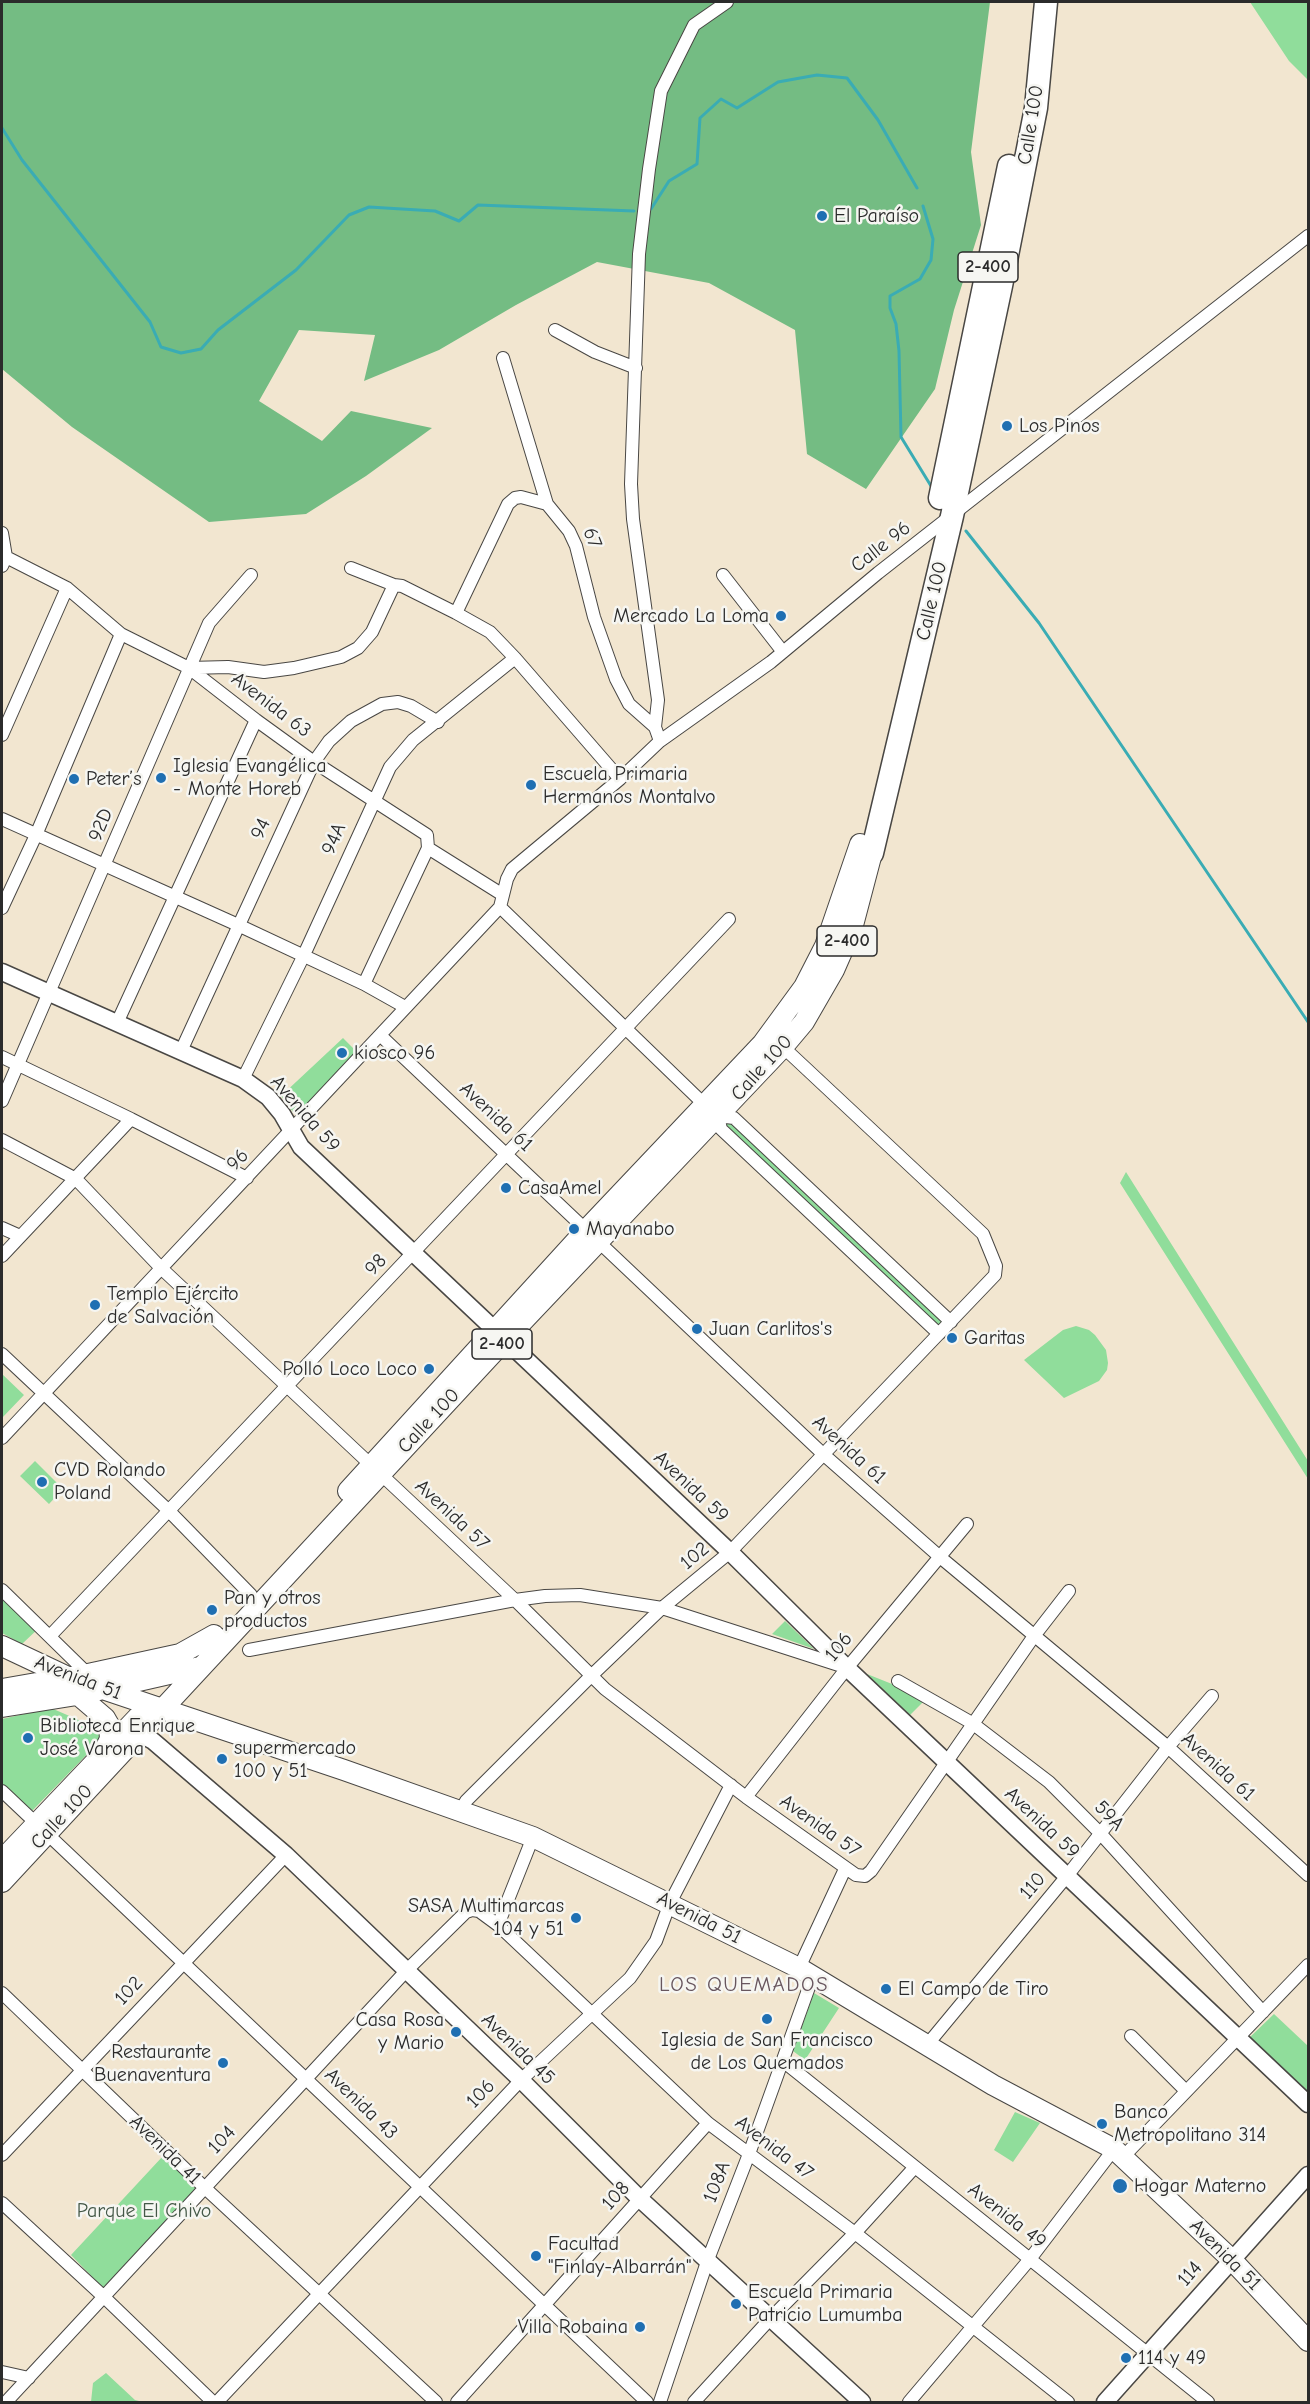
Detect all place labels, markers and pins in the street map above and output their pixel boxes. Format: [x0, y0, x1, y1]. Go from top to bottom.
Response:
place label: El Paraíso [834, 204, 919, 228]
marker: El Paraíso [815, 209, 829, 223]
place label: Los Pinos [1019, 414, 1100, 438]
marker: Los Pinos [1000, 419, 1014, 433]
place label: Mercado La Loma [613, 604, 769, 628]
marker: Mercado La Loma [774, 609, 788, 623]
place label: Iglesia Evangélica - Monte Horeb [173, 754, 327, 801]
place label: Escuela Primaria Hermanos Montalvo [543, 762, 716, 809]
place label: Peter’s [86, 767, 141, 791]
marker: Iglesia Evangélica - Monte Horeb [154, 771, 168, 785]
marker: Peter’s [67, 772, 81, 786]
marker: Escuela Primaria Hermanos Montalvo [524, 778, 538, 792]
place label: kiosco 96 [354, 1041, 435, 1065]
marker: kiosco 96 [335, 1046, 349, 1060]
place label: CasaAmel [518, 1176, 602, 1200]
marker: CasaAmel [499, 1181, 513, 1195]
place label: Mayanabo [586, 1217, 675, 1241]
marker: Mayanabo [567, 1222, 581, 1236]
place label: Templo Ejército de Salvación [107, 1282, 239, 1329]
marker: Templo Ejército de Salvación [88, 1298, 102, 1312]
place label: Juan Carlitos's [709, 1317, 832, 1341]
marker: Juan Carlitos's [690, 1322, 704, 1336]
place label: Garitas [964, 1326, 1025, 1350]
marker: Garitas [945, 1331, 959, 1345]
place label: Pollo Loco Loco [282, 1357, 417, 1381]
marker: Pollo Loco Loco [422, 1362, 436, 1376]
place label: CVD Rolando Poland [54, 1458, 165, 1505]
marker: CVD Rolando Poland [35, 1475, 49, 1489]
place label: Pan y otros productos [224, 1586, 321, 1633]
marker: Pan y otros productos [205, 1603, 219, 1617]
place label: Biblioteca Enrique José Varona [40, 1714, 195, 1761]
marker: Biblioteca Enrique José Varona [21, 1731, 35, 1745]
place label: supermercado 100 y 51 [234, 1736, 356, 1783]
marker: supermercado 100 y 51 [215, 1752, 229, 1766]
place label: SASA Multimarcas 104 y 51 [408, 1894, 564, 1941]
marker: SASA Multimarcas 104 y 51 [569, 1911, 583, 1925]
place label: El Campo de Tiro [898, 1977, 1049, 2001]
marker: El Campo de Tiro [879, 1982, 893, 1996]
place label: Casa Rosa y Mario [355, 2008, 444, 2055]
marker: Iglesia de San Francisco de Los Quemados [760, 2012, 774, 2026]
marker: Casa Rosa y Mario [449, 2025, 463, 2039]
place label: Iglesia de San Francisco de Los Quemados [661, 2028, 873, 2075]
place label: Restaurante Buenaventura [94, 2040, 211, 2087]
marker: Restaurante Buenaventura [216, 2056, 230, 2070]
place label: Banco Metropolitano 314 [1114, 2100, 1266, 2147]
marker: Banco Metropolitano 314 [1095, 2117, 1109, 2131]
place label: Hogar Materno [1134, 2174, 1266, 2198]
marker: Hogar Materno [1111, 2177, 1129, 2195]
place label: Facultad "Finlay-Albarrán" [548, 2232, 692, 2279]
marker: Facultad "Finlay-Albarrán" [529, 2249, 543, 2263]
place label: Escuela Primaria Patricio Lumumba [748, 2280, 903, 2327]
marker: Escuela Primaria Patricio Lumumba [729, 2297, 743, 2311]
place label: Villa Robaina [518, 2315, 628, 2339]
marker: Villa Robaina [633, 2320, 647, 2334]
place label: 114 y 49 [1138, 2346, 1206, 2370]
marker: 114 y 49 [1119, 2351, 1133, 2365]

